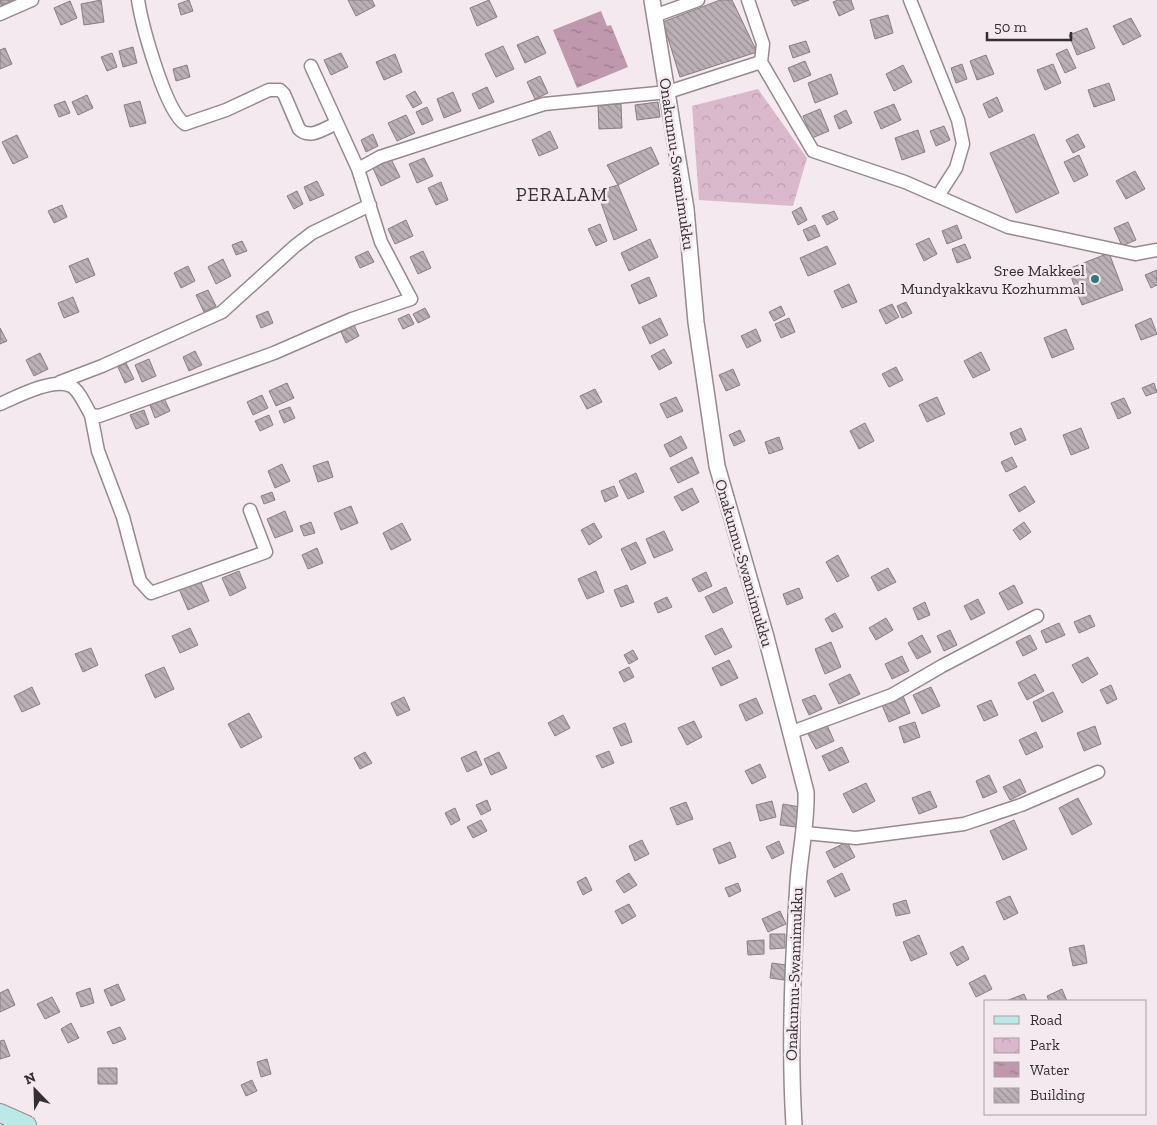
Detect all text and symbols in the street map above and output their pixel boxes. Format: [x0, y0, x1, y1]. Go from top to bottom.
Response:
scale bar [987, 10, 1071, 42]
text: 50 m [994, 18, 1027, 36]
street label: Onakunnu-Swamimukku [656, 77, 698, 251]
district label: PERALAM [516, 183, 608, 206]
place label: Sree Makkeel Mundyakkavu Kozhummal [901, 261, 1085, 298]
marker: Sree Makkeel Mundyakkavu Kozhummal [1089, 273, 1101, 285]
street label: Onakunnu-Swamimukku [711, 477, 777, 649]
street label: Onakunnu-Swamimukku [781, 887, 807, 1061]
legend [984, 1000, 1147, 1115]
text: Road [1030, 1011, 1063, 1029]
text: Park [1030, 1036, 1060, 1054]
text: Water [1030, 1061, 1070, 1079]
north arrow [10, 1065, 60, 1115]
text: N [22, 1068, 39, 1088]
text: Building [1030, 1086, 1085, 1104]

